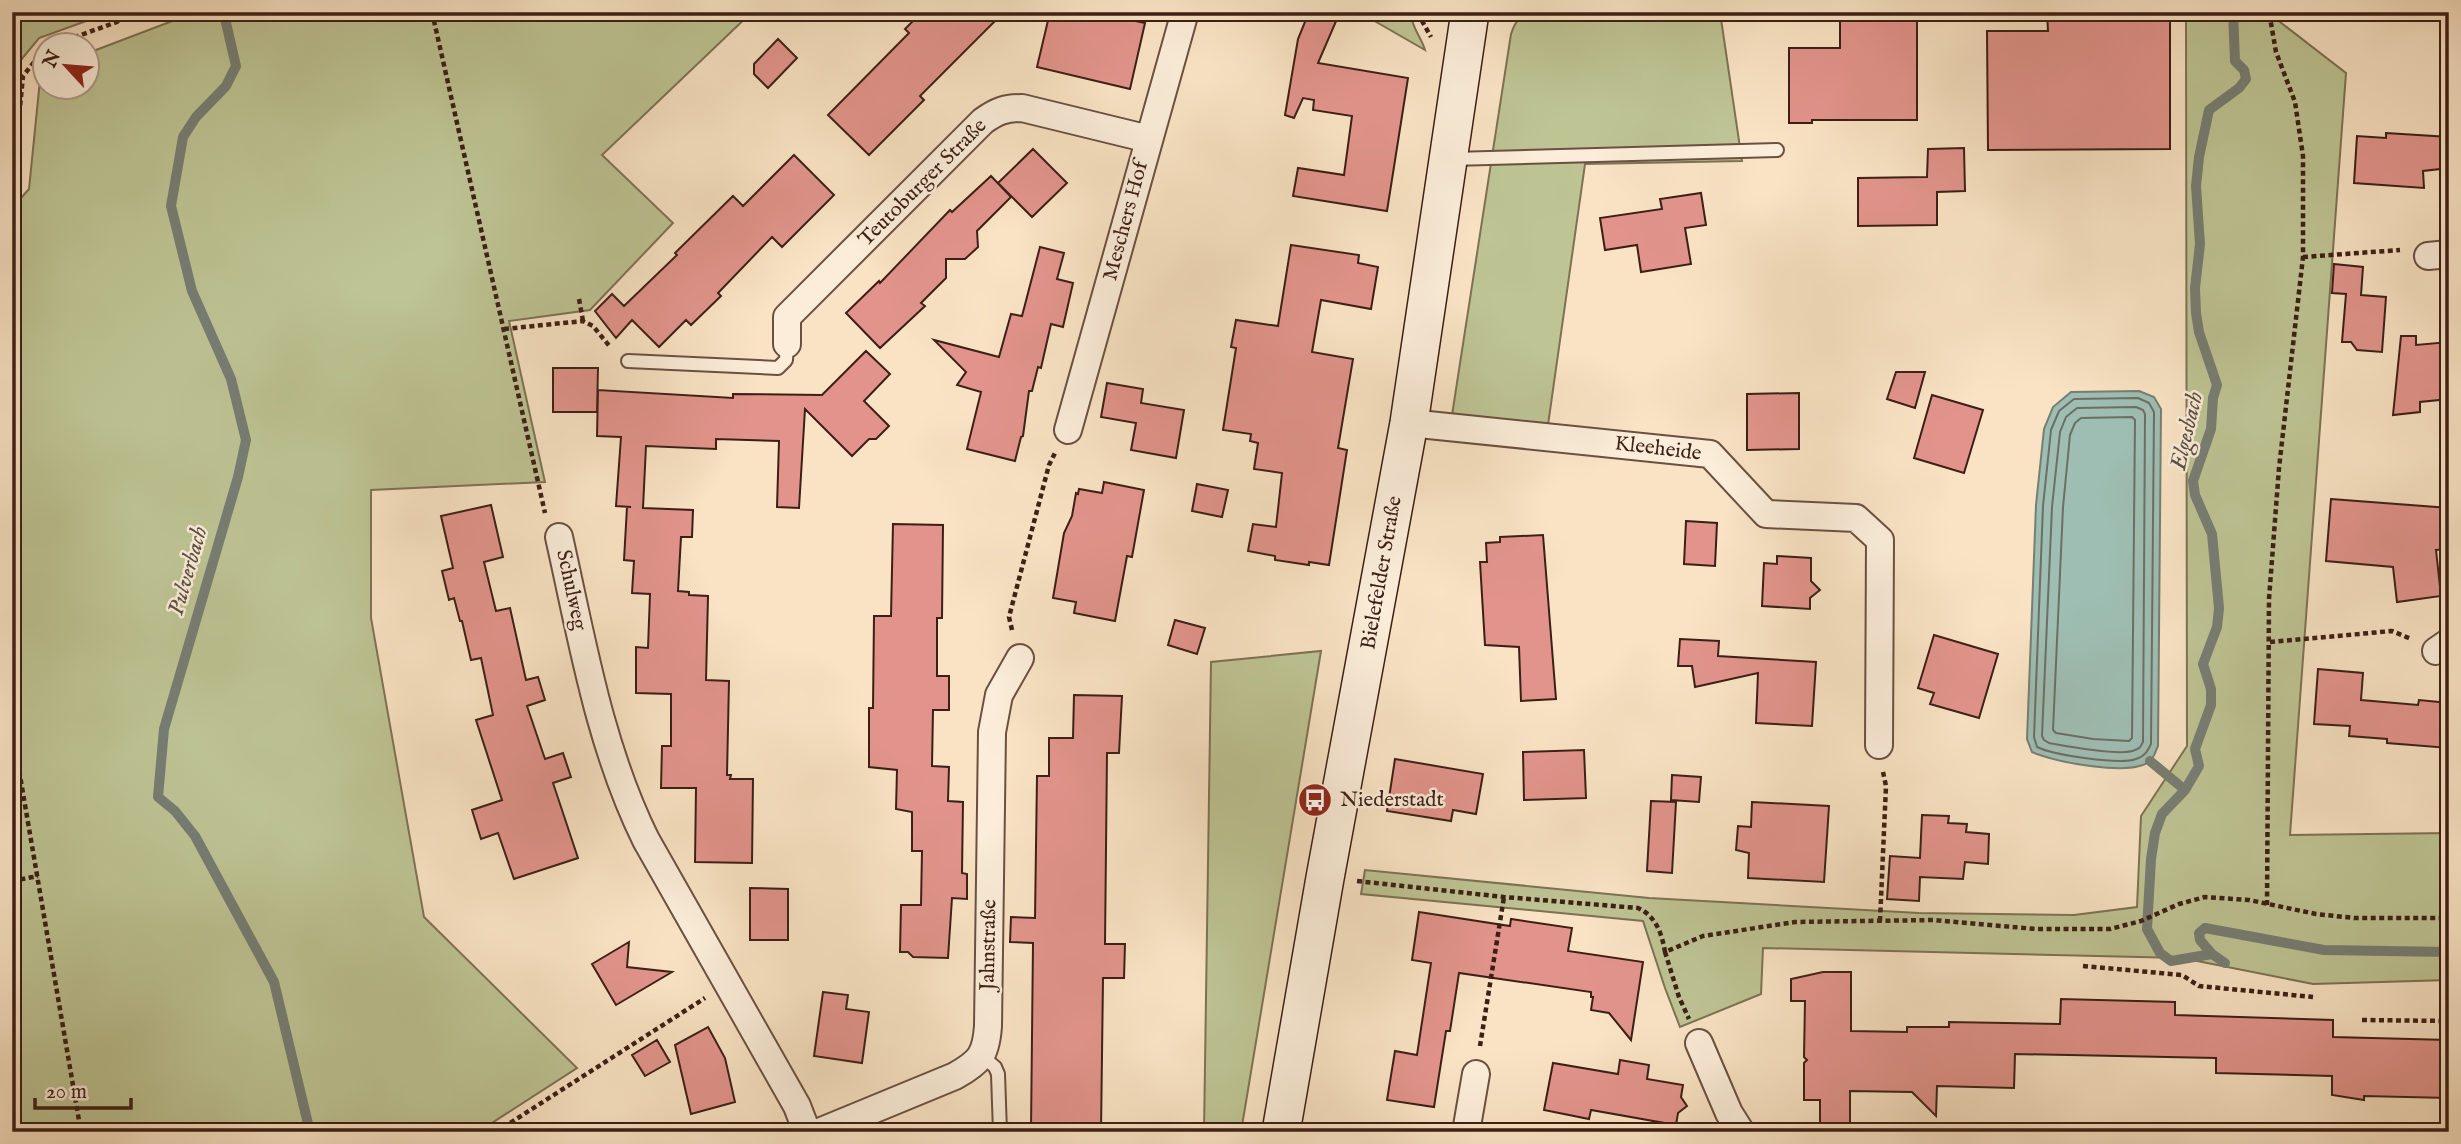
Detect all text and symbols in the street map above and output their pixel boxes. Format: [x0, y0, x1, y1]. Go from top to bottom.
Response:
north arrow [32, 32, 102, 102]
text: N [38, 46, 67, 73]
street label: Teutoburger Straße [853, 113, 993, 253]
street label: Meschers Hof [1097, 155, 1156, 284]
water label: Elgesbach [2164, 389, 2211, 474]
street label: Kleeheide [1613, 430, 1703, 468]
street label: Bielefelder Straße [1355, 494, 1409, 652]
water label: Pulverbach [162, 523, 215, 619]
street label: Schulweg [549, 547, 593, 633]
bus stop icon: Niederstadt [1296, 781, 1334, 819]
place label: Niederstadt [1340, 787, 1444, 814]
street label: Jahnstraße [975, 899, 1003, 993]
scale bar [35, 1067, 131, 1111]
text: 20 m [46, 1079, 87, 1106]

